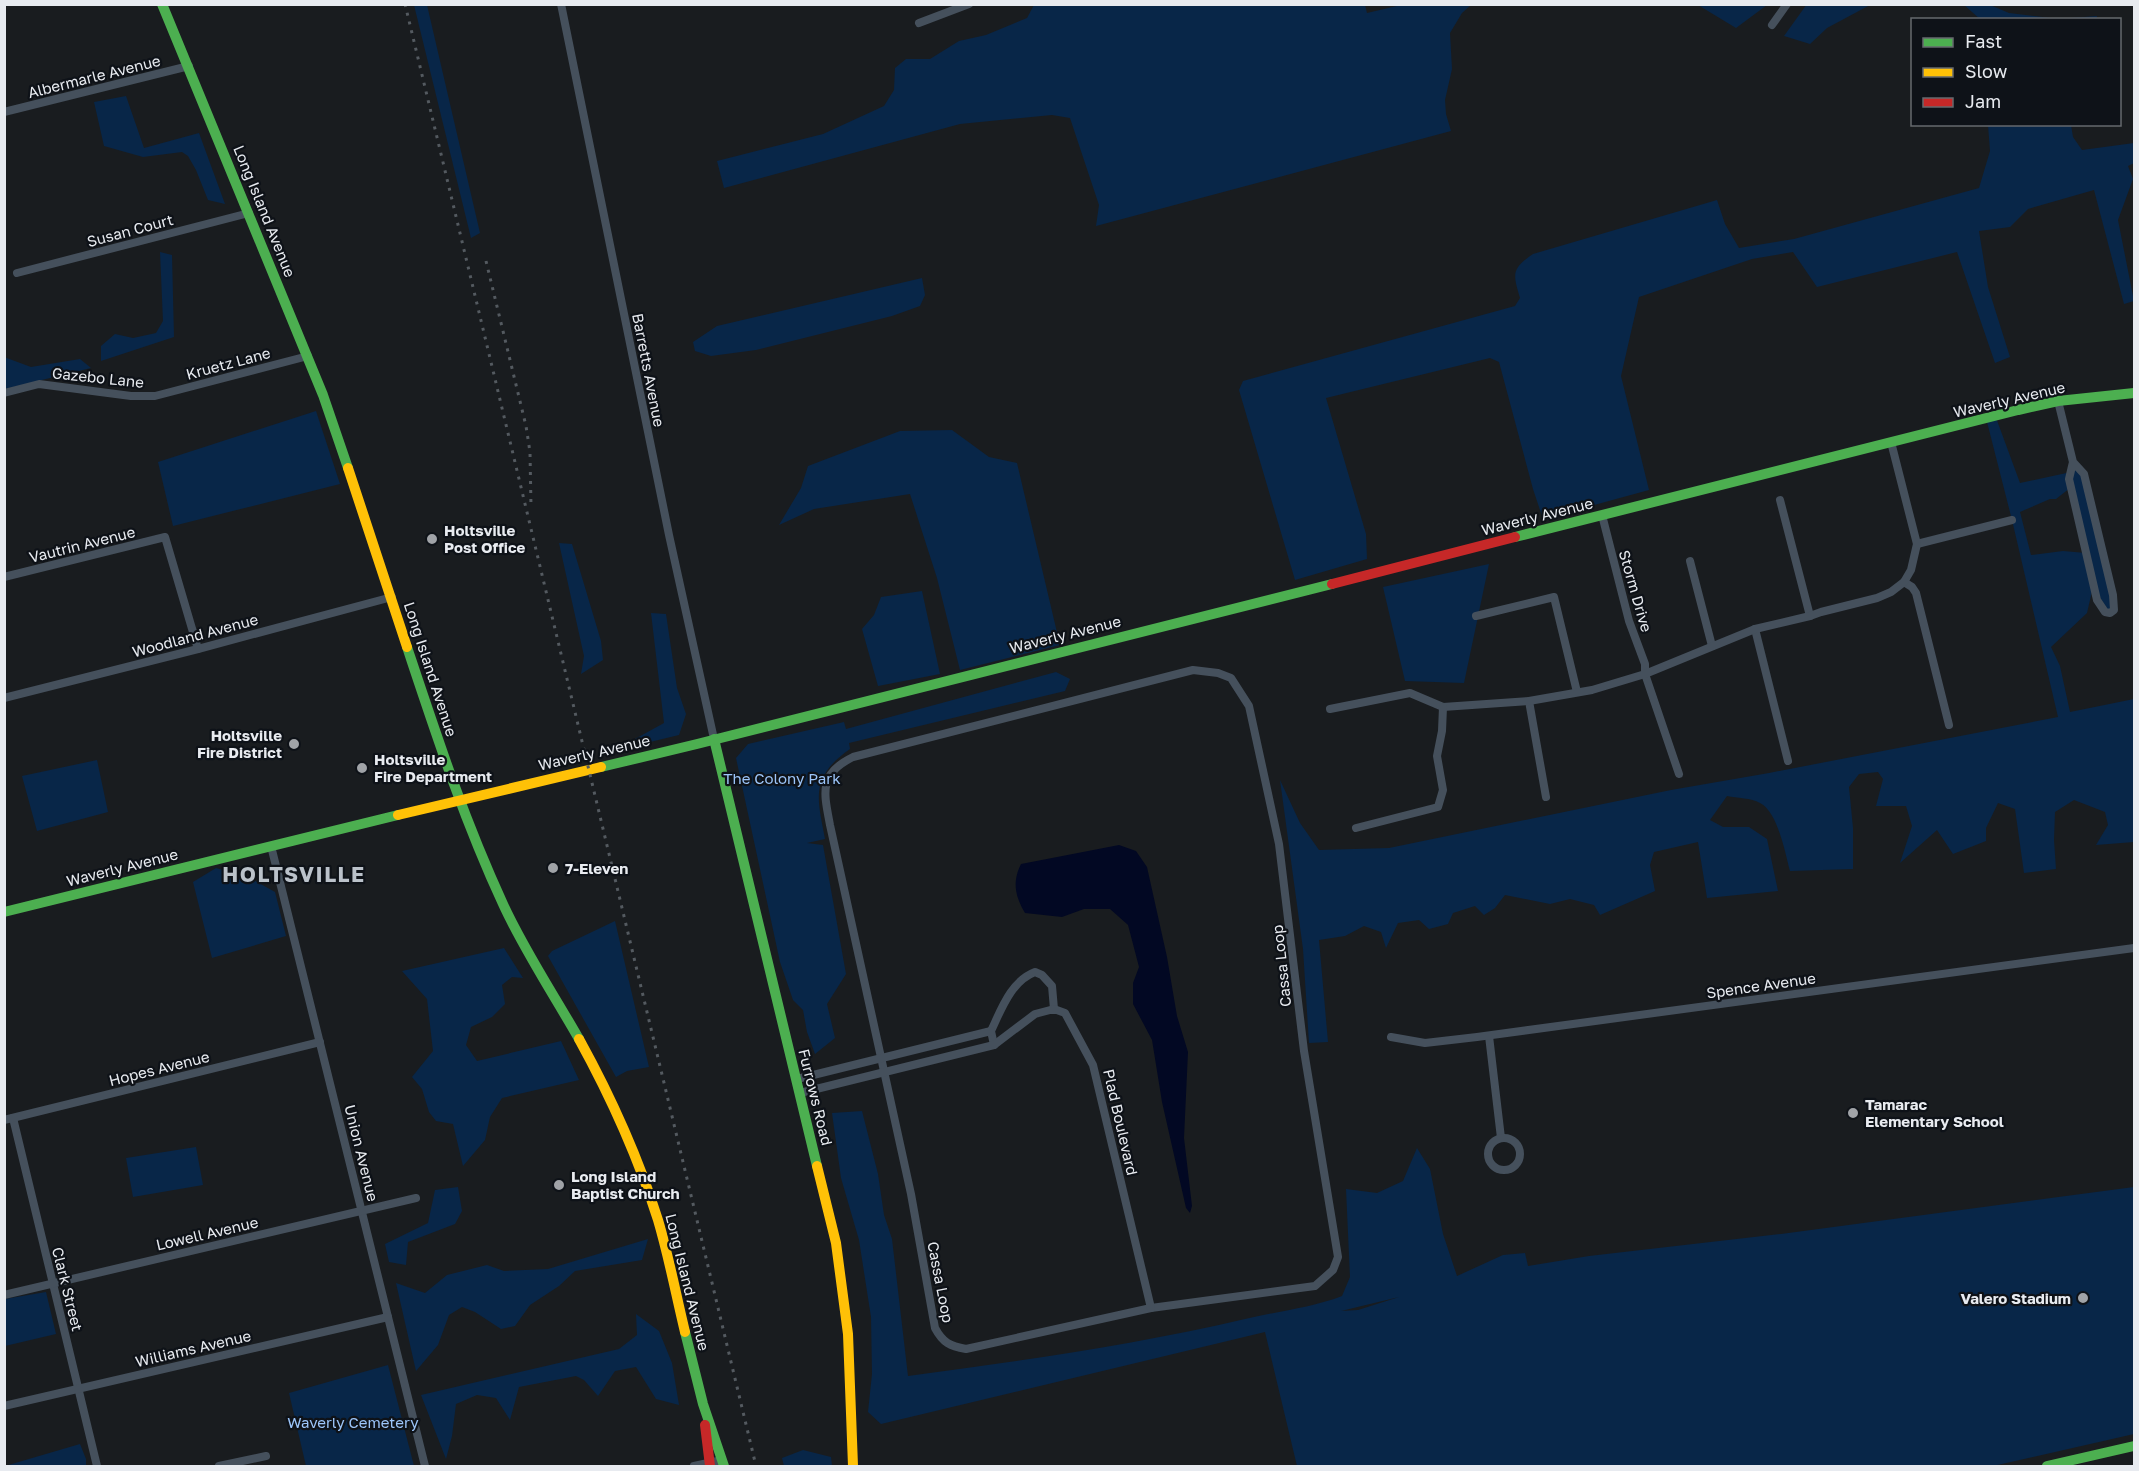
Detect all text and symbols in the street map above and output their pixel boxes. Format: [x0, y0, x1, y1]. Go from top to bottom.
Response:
legend [1911, 18, 2121, 126]
text: Fast [1965, 30, 2002, 52]
street label: Albermarle Avenue [26, 51, 162, 101]
text: Slow [1965, 60, 2008, 82]
text: Jam [1965, 90, 2001, 112]
street label: Long Island Avenue [230, 142, 300, 280]
street label: Susan Court [85, 210, 175, 250]
street label: Barretts Avenue [629, 312, 669, 429]
street label: Kruetz Lane [184, 343, 273, 383]
street label: Gazebo Lane [51, 363, 145, 391]
street label: Waverly Avenue [1951, 377, 2067, 421]
street label: Waverly Avenue [1479, 493, 1595, 539]
place label: Holtsville Post Office [444, 521, 526, 556]
street label: Vautrin Avenue [27, 522, 137, 566]
marker: Holtsville Post Office [425, 532, 439, 546]
street label: Storm Drive [1616, 548, 1656, 634]
street label: Long Island Avenue [401, 599, 461, 739]
street label: Woodland Avenue [130, 609, 260, 660]
street label: Waverly Avenue [1007, 611, 1123, 657]
place label: Holtsville Fire District [197, 726, 282, 761]
street label: Waverly Avenue [536, 730, 652, 774]
marker: Holtsville Fire District [287, 737, 301, 751]
place label: Holtsville Fire Department [374, 750, 492, 785]
marker: Holtsville Fire Department [355, 761, 369, 775]
park label: The Colony Park [723, 769, 841, 787]
street label: Waverly Avenue [64, 844, 180, 890]
place label: 7-Eleven [565, 859, 628, 877]
district label: HOLTSVILLE [222, 861, 366, 887]
marker: 7-Eleven [546, 861, 560, 875]
street label: Cassa Loop [1268, 924, 1294, 1008]
street label: Spence Avenue [1705, 968, 1817, 1002]
street label: Hopes Avenue [107, 1047, 211, 1089]
street label: Furrows Road [795, 1047, 837, 1147]
street label: Plad Boulevard [1100, 1067, 1142, 1177]
place label: Tamarac Elementary School [1865, 1095, 2004, 1130]
street label: Union Avenue [341, 1103, 383, 1204]
marker: Tamarac Elementary School [1846, 1106, 1860, 1120]
place label: Long Island Baptist Church [571, 1167, 680, 1202]
marker: Long Island Baptist Church [552, 1178, 566, 1192]
street label: Lowell Avenue [154, 1212, 260, 1253]
street label: Long Island Avenue [662, 1212, 714, 1353]
street label: Cassa Loop [924, 1240, 958, 1324]
street label: Clark Street [49, 1245, 87, 1333]
place label: Valero Stadium [1960, 1289, 2071, 1307]
marker: Valero Stadium [2076, 1291, 2090, 1305]
street label: Williams Avenue [133, 1326, 253, 1370]
park label: Waverly Cemetery [287, 1413, 419, 1431]

